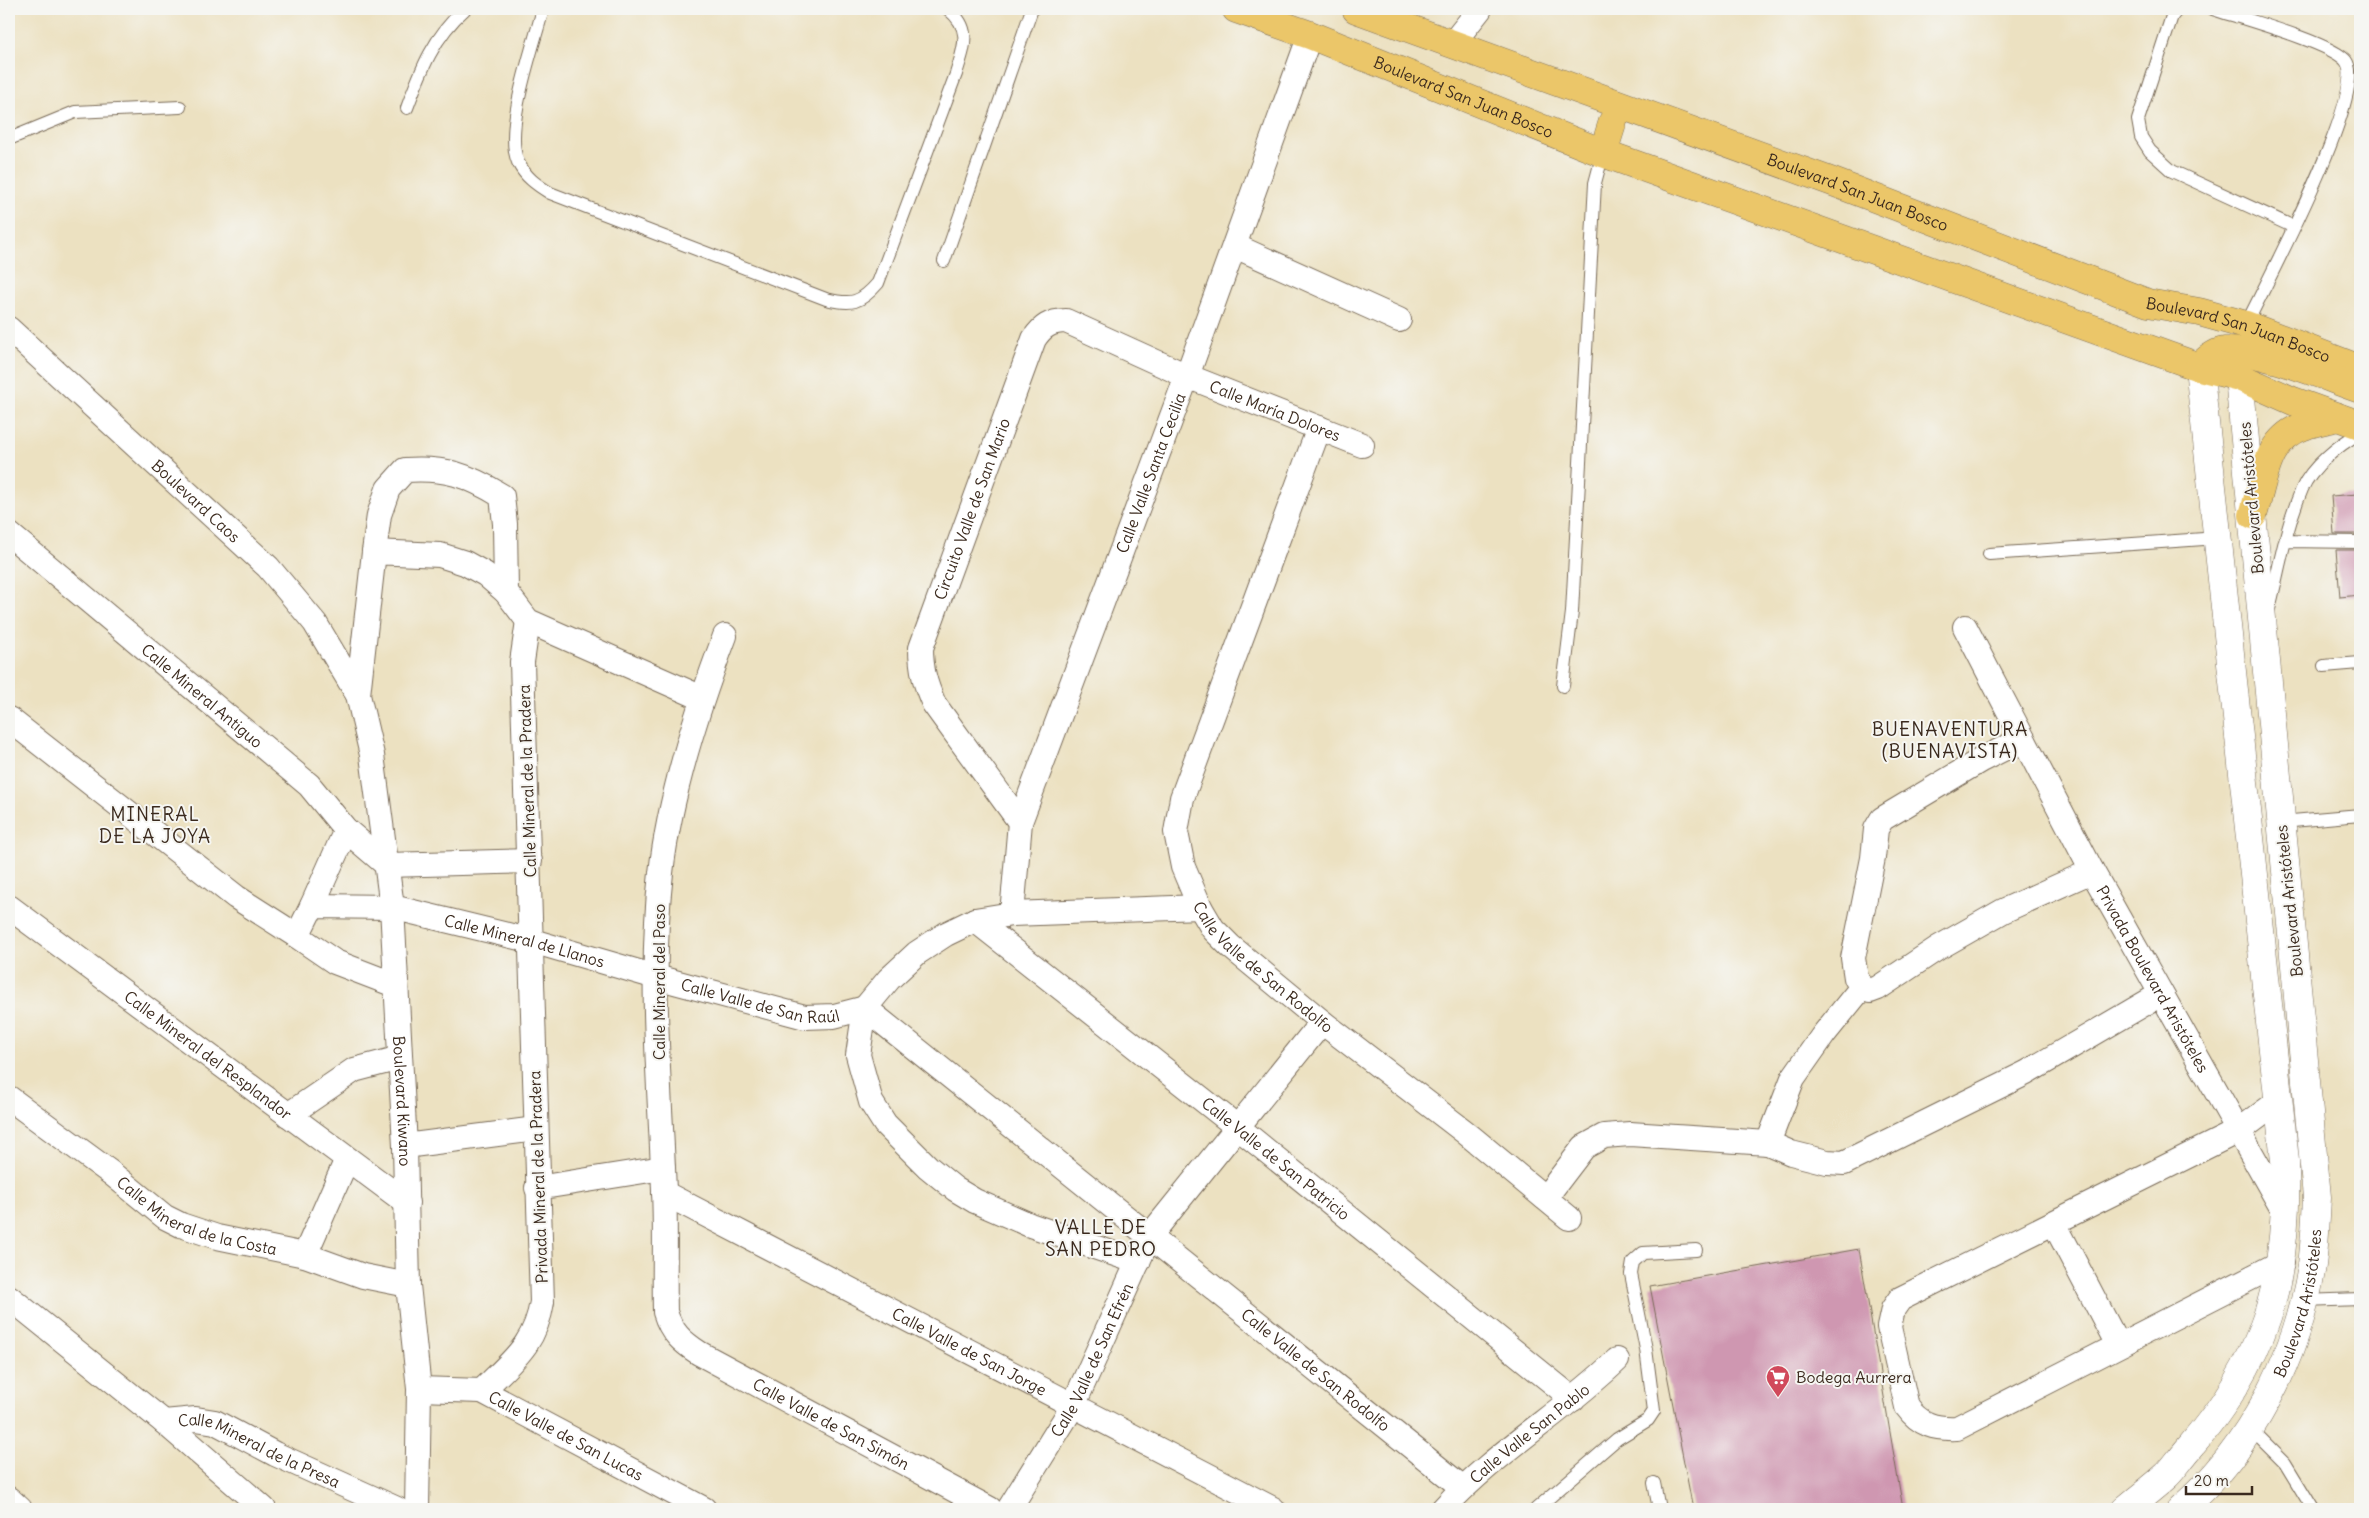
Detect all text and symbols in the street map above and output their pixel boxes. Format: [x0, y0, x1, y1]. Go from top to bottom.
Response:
street label: Boulevard San Juan Bosco [1371, 52, 1556, 142]
street label: Boulevard San Juan Bosco [1764, 149, 1951, 235]
street label: Boulevard San Juan Bosco [2144, 293, 2333, 367]
street label: Calle María Dolores [1207, 376, 1343, 445]
street label: Calle Valle Santa Cecilia [1112, 390, 1190, 556]
street label: Circuito Valle de San Mario [929, 415, 1014, 603]
street label: Boulevard Aristóteles [2234, 421, 2268, 575]
street label: Boulevard Caos [148, 455, 244, 547]
street label: Calle Mineral Antiguo [138, 639, 267, 752]
street label: Calle Mineral de la Pradera [514, 684, 540, 878]
district label: BUENAVENTURA (BUENAVISTA) [1872, 717, 2028, 763]
district label: MINERAL DE LA JOYA [99, 802, 211, 848]
street label: Boulevard Aristóteles [2271, 824, 2307, 978]
street label: Privada Boulevard Aristóteles [2092, 882, 2214, 1076]
street label: Calle Valle de San Rodolfo [1189, 898, 1337, 1037]
street label: Calle Mineral del Paso [649, 904, 669, 1060]
street label: Calle Mineral de Llanos [442, 910, 607, 972]
street label: Calle Valle de San Raúl [679, 974, 842, 1027]
street label: Calle Mineral del Resplandor [120, 986, 296, 1124]
street label: Boulevard Kiwano [389, 1035, 415, 1167]
street label: Privada Mineral de la Pradera [524, 1070, 552, 1284]
street label: Calle Valle de San Patricio [1198, 1093, 1354, 1224]
street label: Calle Mineral de la Costa [113, 1172, 279, 1259]
district label: VALLE DE SAN PEDRO [1045, 1215, 1157, 1261]
street label: Boulevard Aristóteles [2269, 1228, 2325, 1381]
street label: Calle Valle de San Efrén [1046, 1280, 1137, 1441]
street label: Calle Valle de San Jorge [889, 1303, 1050, 1400]
street label: Calle Valle de San Rodolfo [1237, 1304, 1394, 1436]
supermarket icon: Bodega Aurrera [1765, 1364, 1791, 1398]
place label: Bodega Aurrera [1796, 1367, 1912, 1387]
street label: Calle Valle de San Simón [749, 1374, 913, 1474]
street label: Calle Valle San Pablo [1465, 1379, 1593, 1488]
street label: Calle Valle de San Lucas [485, 1386, 647, 1485]
street label: Calle Mineral de la Presa [177, 1409, 343, 1492]
scale bar [2186, 1463, 2253, 1495]
text: 20 m [2194, 1471, 2229, 1490]

